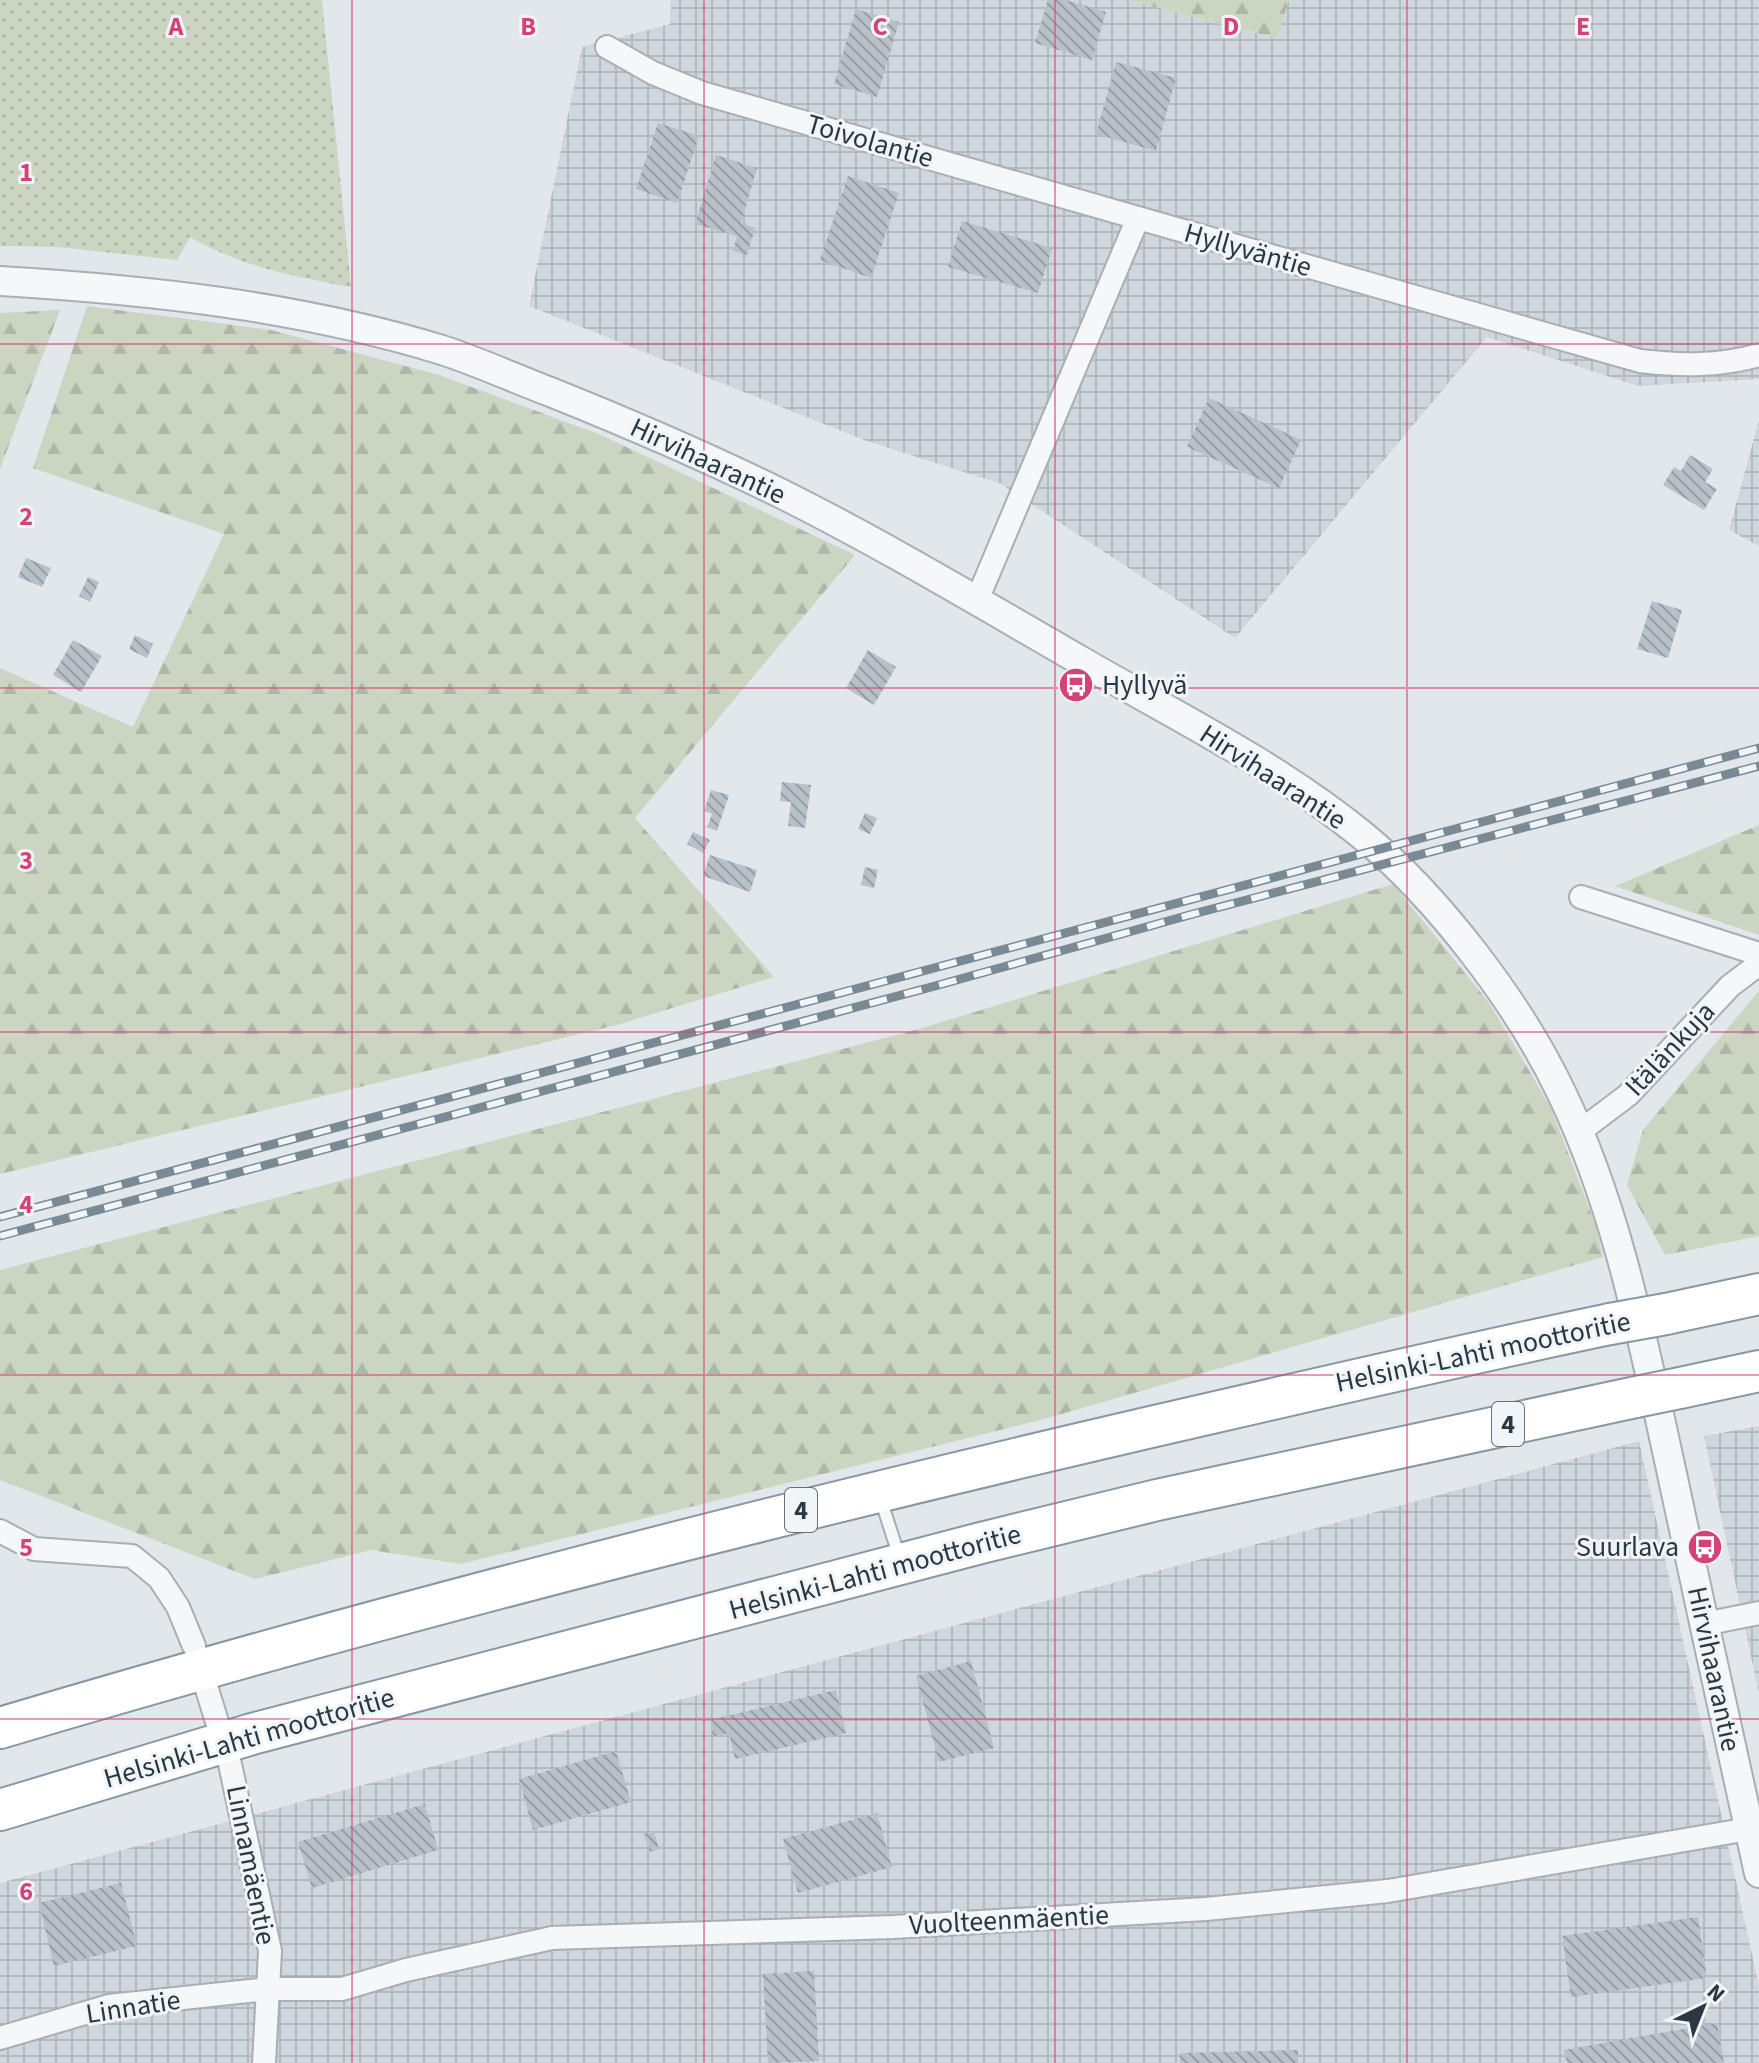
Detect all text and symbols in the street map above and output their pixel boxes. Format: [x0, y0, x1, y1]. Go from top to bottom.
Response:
text: A [168, 8, 185, 45]
text: B [520, 8, 536, 45]
text: C [872, 8, 888, 45]
text: D [1223, 8, 1239, 45]
text: E [1576, 8, 1590, 45]
street label: Toivolantie [802, 104, 938, 178]
text: 1 [19, 154, 33, 191]
street label: Hyllyväntie [1180, 213, 1316, 287]
street label: Hirvihaarantie [624, 407, 792, 515]
text: 2 [19, 498, 33, 535]
place label: Hyllyvä [1102, 665, 1187, 705]
bus stop icon: Hyllyvä [1057, 666, 1095, 704]
street label: Hirvihaarantie [1192, 715, 1354, 839]
text: 3 [19, 842, 33, 879]
street label: Itälänkuja [1616, 993, 1724, 1105]
text: 4 [19, 1186, 33, 1223]
street label: Helsinki-Lahti moottoritie [1332, 1301, 1634, 1403]
road number: 4 [1492, 1402, 1524, 1446]
road number: 4 [785, 1488, 817, 1532]
street label: Helsinki-Lahti moottoritie [725, 1514, 1025, 1630]
place label: Suurlava [1576, 1527, 1679, 1567]
bus stop icon: Suurlava [1686, 1528, 1724, 1566]
text: 5 [19, 1529, 33, 1566]
street label: Hirvihaarantie [1677, 1583, 1751, 1755]
street label: Helsinki-Lahti moottoritie [99, 1677, 399, 1799]
street label: Linnamäentie [216, 1782, 286, 1948]
text: 6 [19, 1873, 33, 1910]
street label: Vuolteenmäentie [908, 1895, 1110, 1945]
north arrow [1663, 1967, 1743, 2047]
text: N [1700, 1976, 1732, 2010]
street label: Linnatie [83, 1980, 183, 2034]

